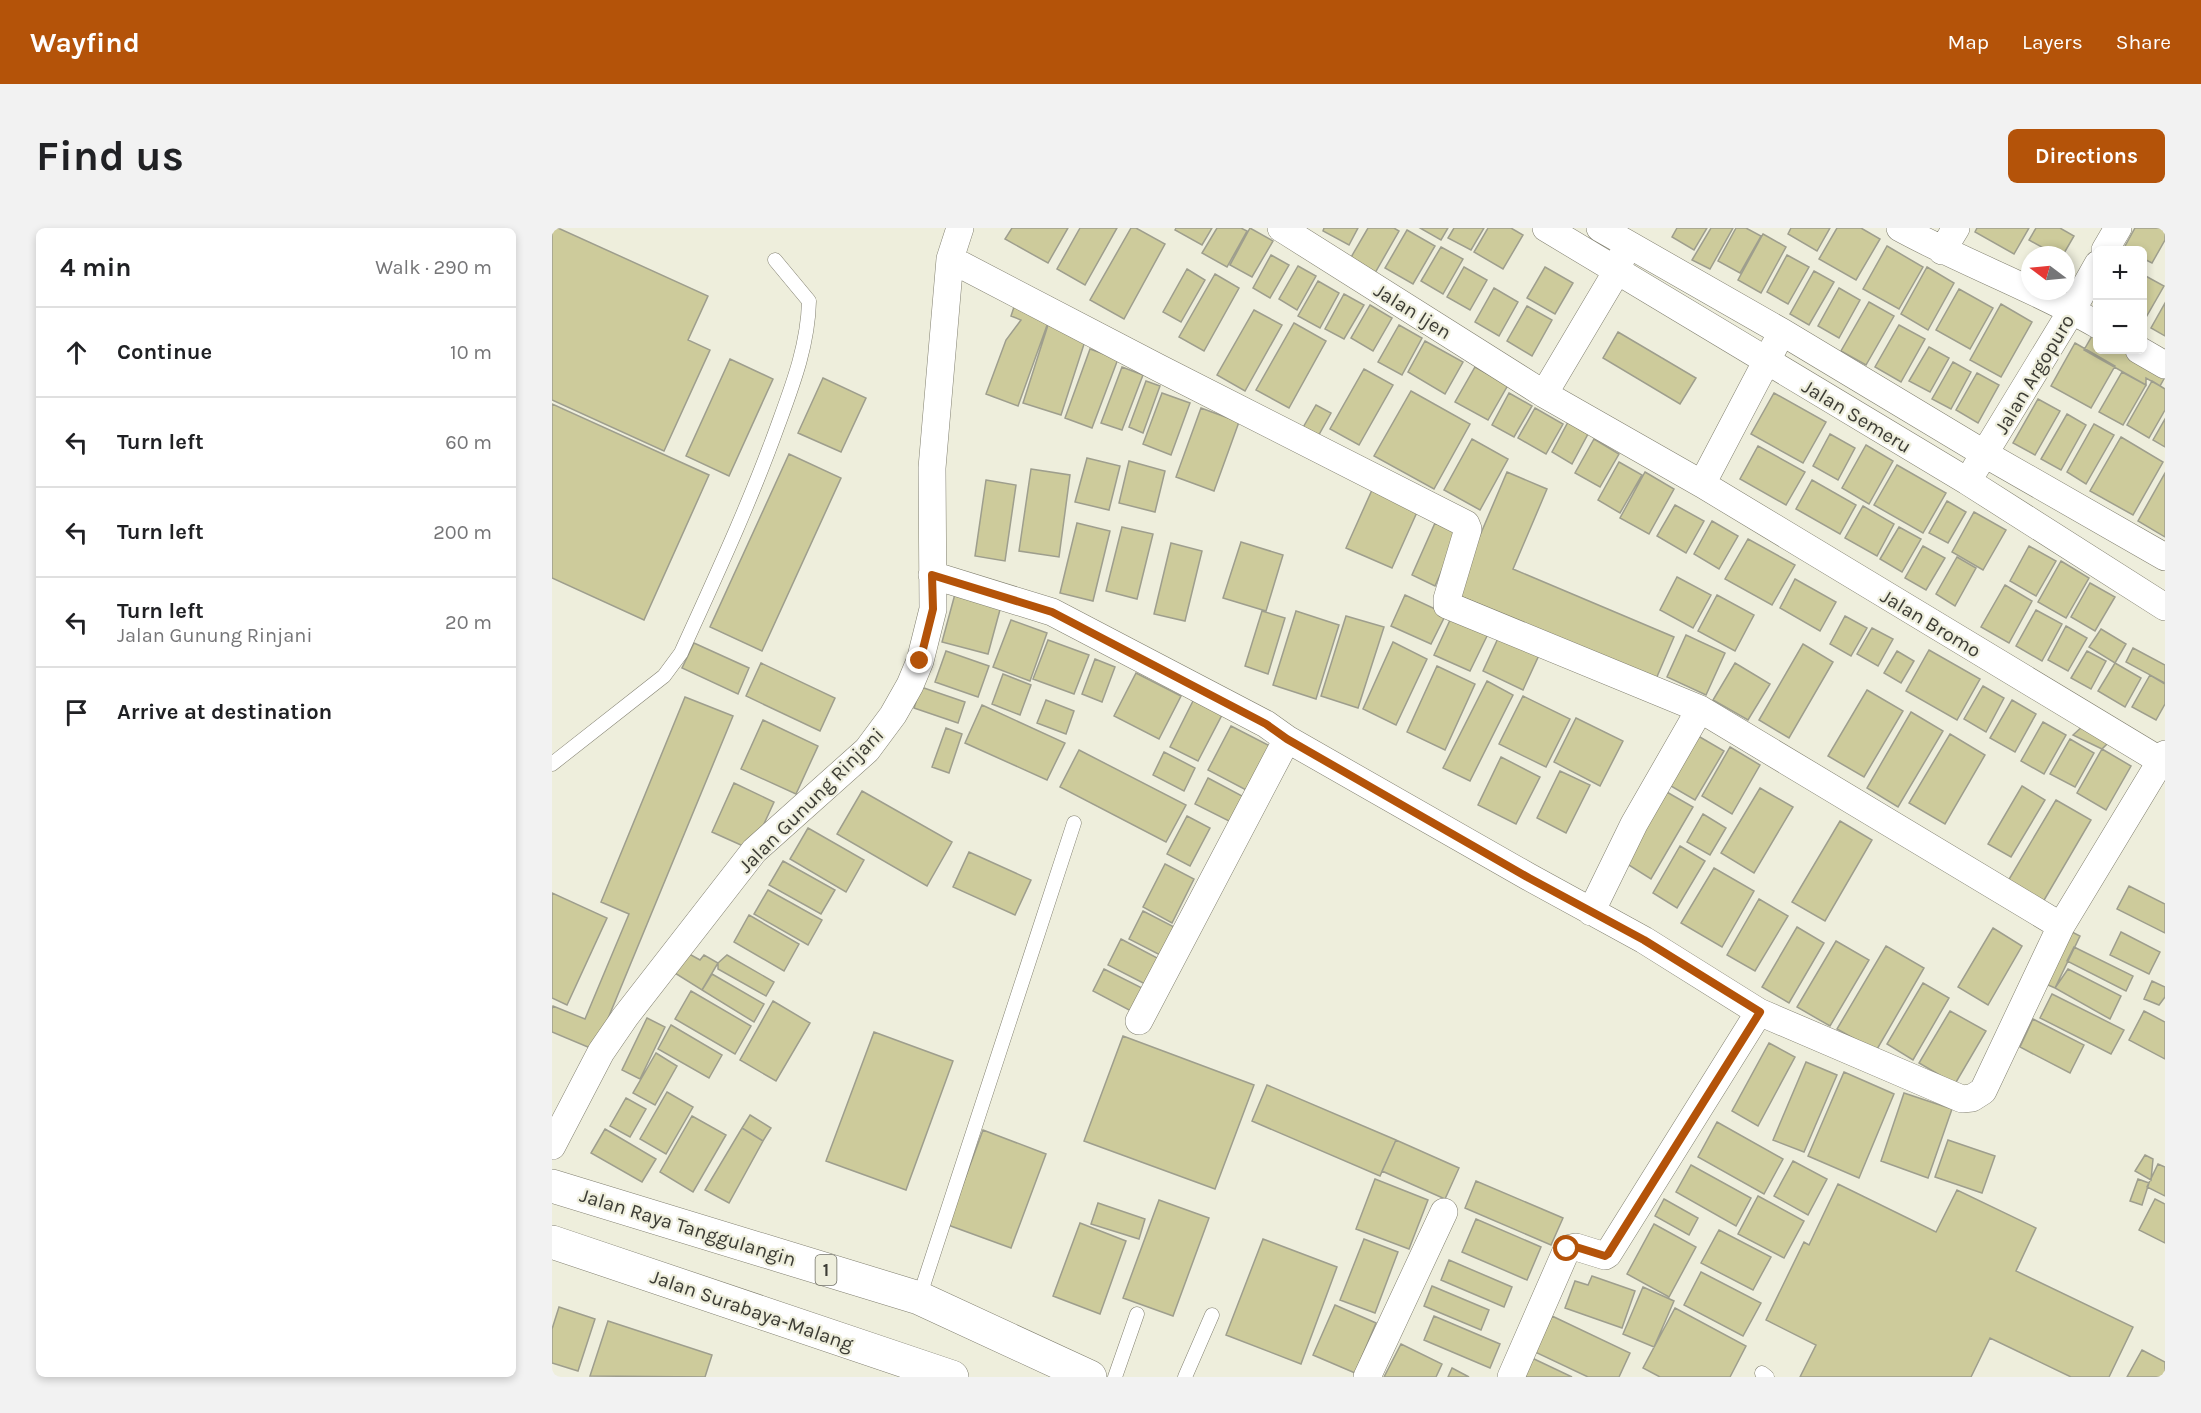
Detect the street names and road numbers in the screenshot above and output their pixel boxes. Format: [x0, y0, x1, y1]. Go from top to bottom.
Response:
street label: Jalan Ijen [1370, 279, 1456, 344]
street label: Jalan Argopuro [1990, 310, 2079, 438]
street label: Jalan Semeru [1798, 375, 1915, 458]
street label: Jalan Bromo [1876, 585, 1985, 662]
street label: Jalan Gunung Rinjani [734, 723, 889, 878]
street label: Jalan Raya Tanggulangin [577, 1184, 799, 1271]
road number: 1 [816, 1255, 836, 1285]
street label: Jalan Surabaya-Malang [647, 1265, 856, 1356]

